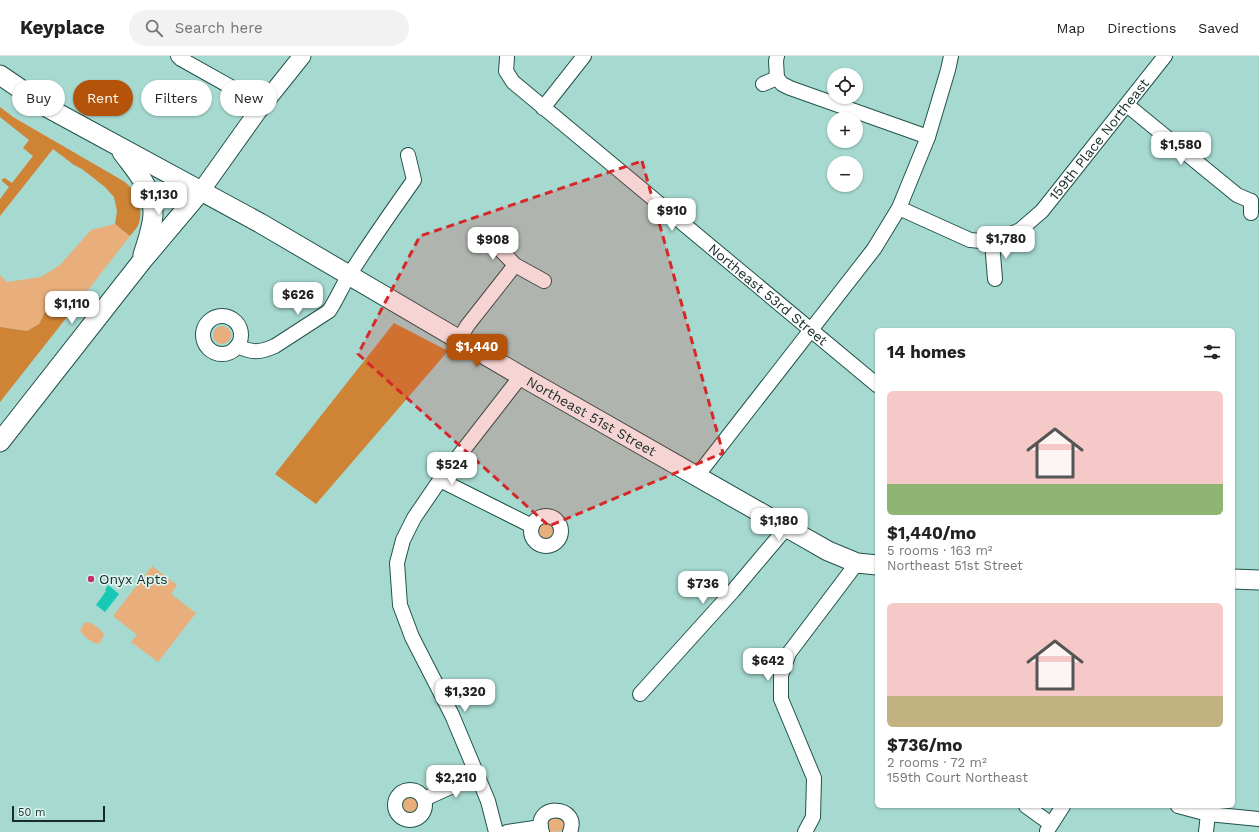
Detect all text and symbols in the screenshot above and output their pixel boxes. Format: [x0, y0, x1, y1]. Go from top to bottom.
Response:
search box [129, 10, 409, 46]
text: Keyplace [20, 16, 105, 39]
icon: search [143, 17, 165, 39]
text: Search here [175, 19, 263, 37]
text: Map [1057, 20, 1085, 36]
text: Directions [1107, 20, 1176, 36]
text: Saved [1198, 20, 1239, 36]
map controls [827, 68, 863, 192]
button: locate [827, 68, 863, 104]
street label: 159th Place Northeast [1046, 75, 1152, 203]
chip: Buy [12, 80, 65, 116]
chip: Rent [73, 80, 133, 116]
chip: Filters [141, 80, 212, 116]
chip: New [220, 80, 277, 116]
button: + [827, 112, 863, 148]
pin: $1,580 [1148, 132, 1214, 166]
text: $1,580 [1160, 137, 1202, 152]
button: − [827, 156, 863, 192]
pin: $1,130 [126, 182, 192, 216]
text: $1,130 [140, 187, 178, 202]
pin: $910 [648, 198, 696, 232]
text: $910 [657, 203, 687, 218]
pin: $1,780 [973, 226, 1039, 260]
pin: $908 [469, 227, 517, 261]
text: $1,780 [986, 231, 1026, 246]
text: $908 [477, 232, 509, 247]
street label: Northeast 53rd Street [705, 240, 831, 349]
pin: $626 [274, 282, 322, 316]
text: $626 [282, 287, 314, 302]
pin: $1,110 [39, 291, 105, 325]
text: $1,110 [54, 296, 90, 311]
pin: $1,440 [444, 334, 510, 368]
text: $1,440 [456, 339, 498, 354]
icon: filters [1201, 341, 1223, 363]
text: 14 homes [887, 342, 966, 362]
street label: Northeast 51st Street [524, 373, 659, 459]
icon: home [1019, 417, 1091, 489]
pin: $524 [428, 452, 476, 486]
text: $524 [436, 457, 468, 472]
pin: $1,180 [746, 508, 812, 542]
text: $1,180 [760, 513, 798, 528]
text: $1,440/mo [887, 523, 976, 543]
text: 5 rooms · 163 m² [887, 543, 993, 558]
text: Northeast 51st Street [887, 558, 1023, 573]
place label: Onyx Apts [99, 571, 168, 587]
pin: $736 [679, 571, 727, 605]
marker: Onyx Apts [86, 574, 96, 584]
text: $736 [687, 576, 719, 591]
icon: home [1019, 629, 1091, 701]
pin: $642 [744, 648, 792, 682]
text: $642 [752, 653, 784, 668]
pin: $1,320 [432, 679, 498, 713]
text: $1,320 [444, 684, 486, 699]
text: $736/mo [887, 735, 962, 755]
text: 2 rooms · 72 m² [887, 755, 987, 770]
pin: $2,210 [423, 765, 489, 799]
text: $2,210 [435, 770, 477, 785]
text: 159th Court Northeast [887, 770, 1028, 785]
scale bar [12, 804, 105, 823]
text: 50 m [18, 806, 45, 819]

